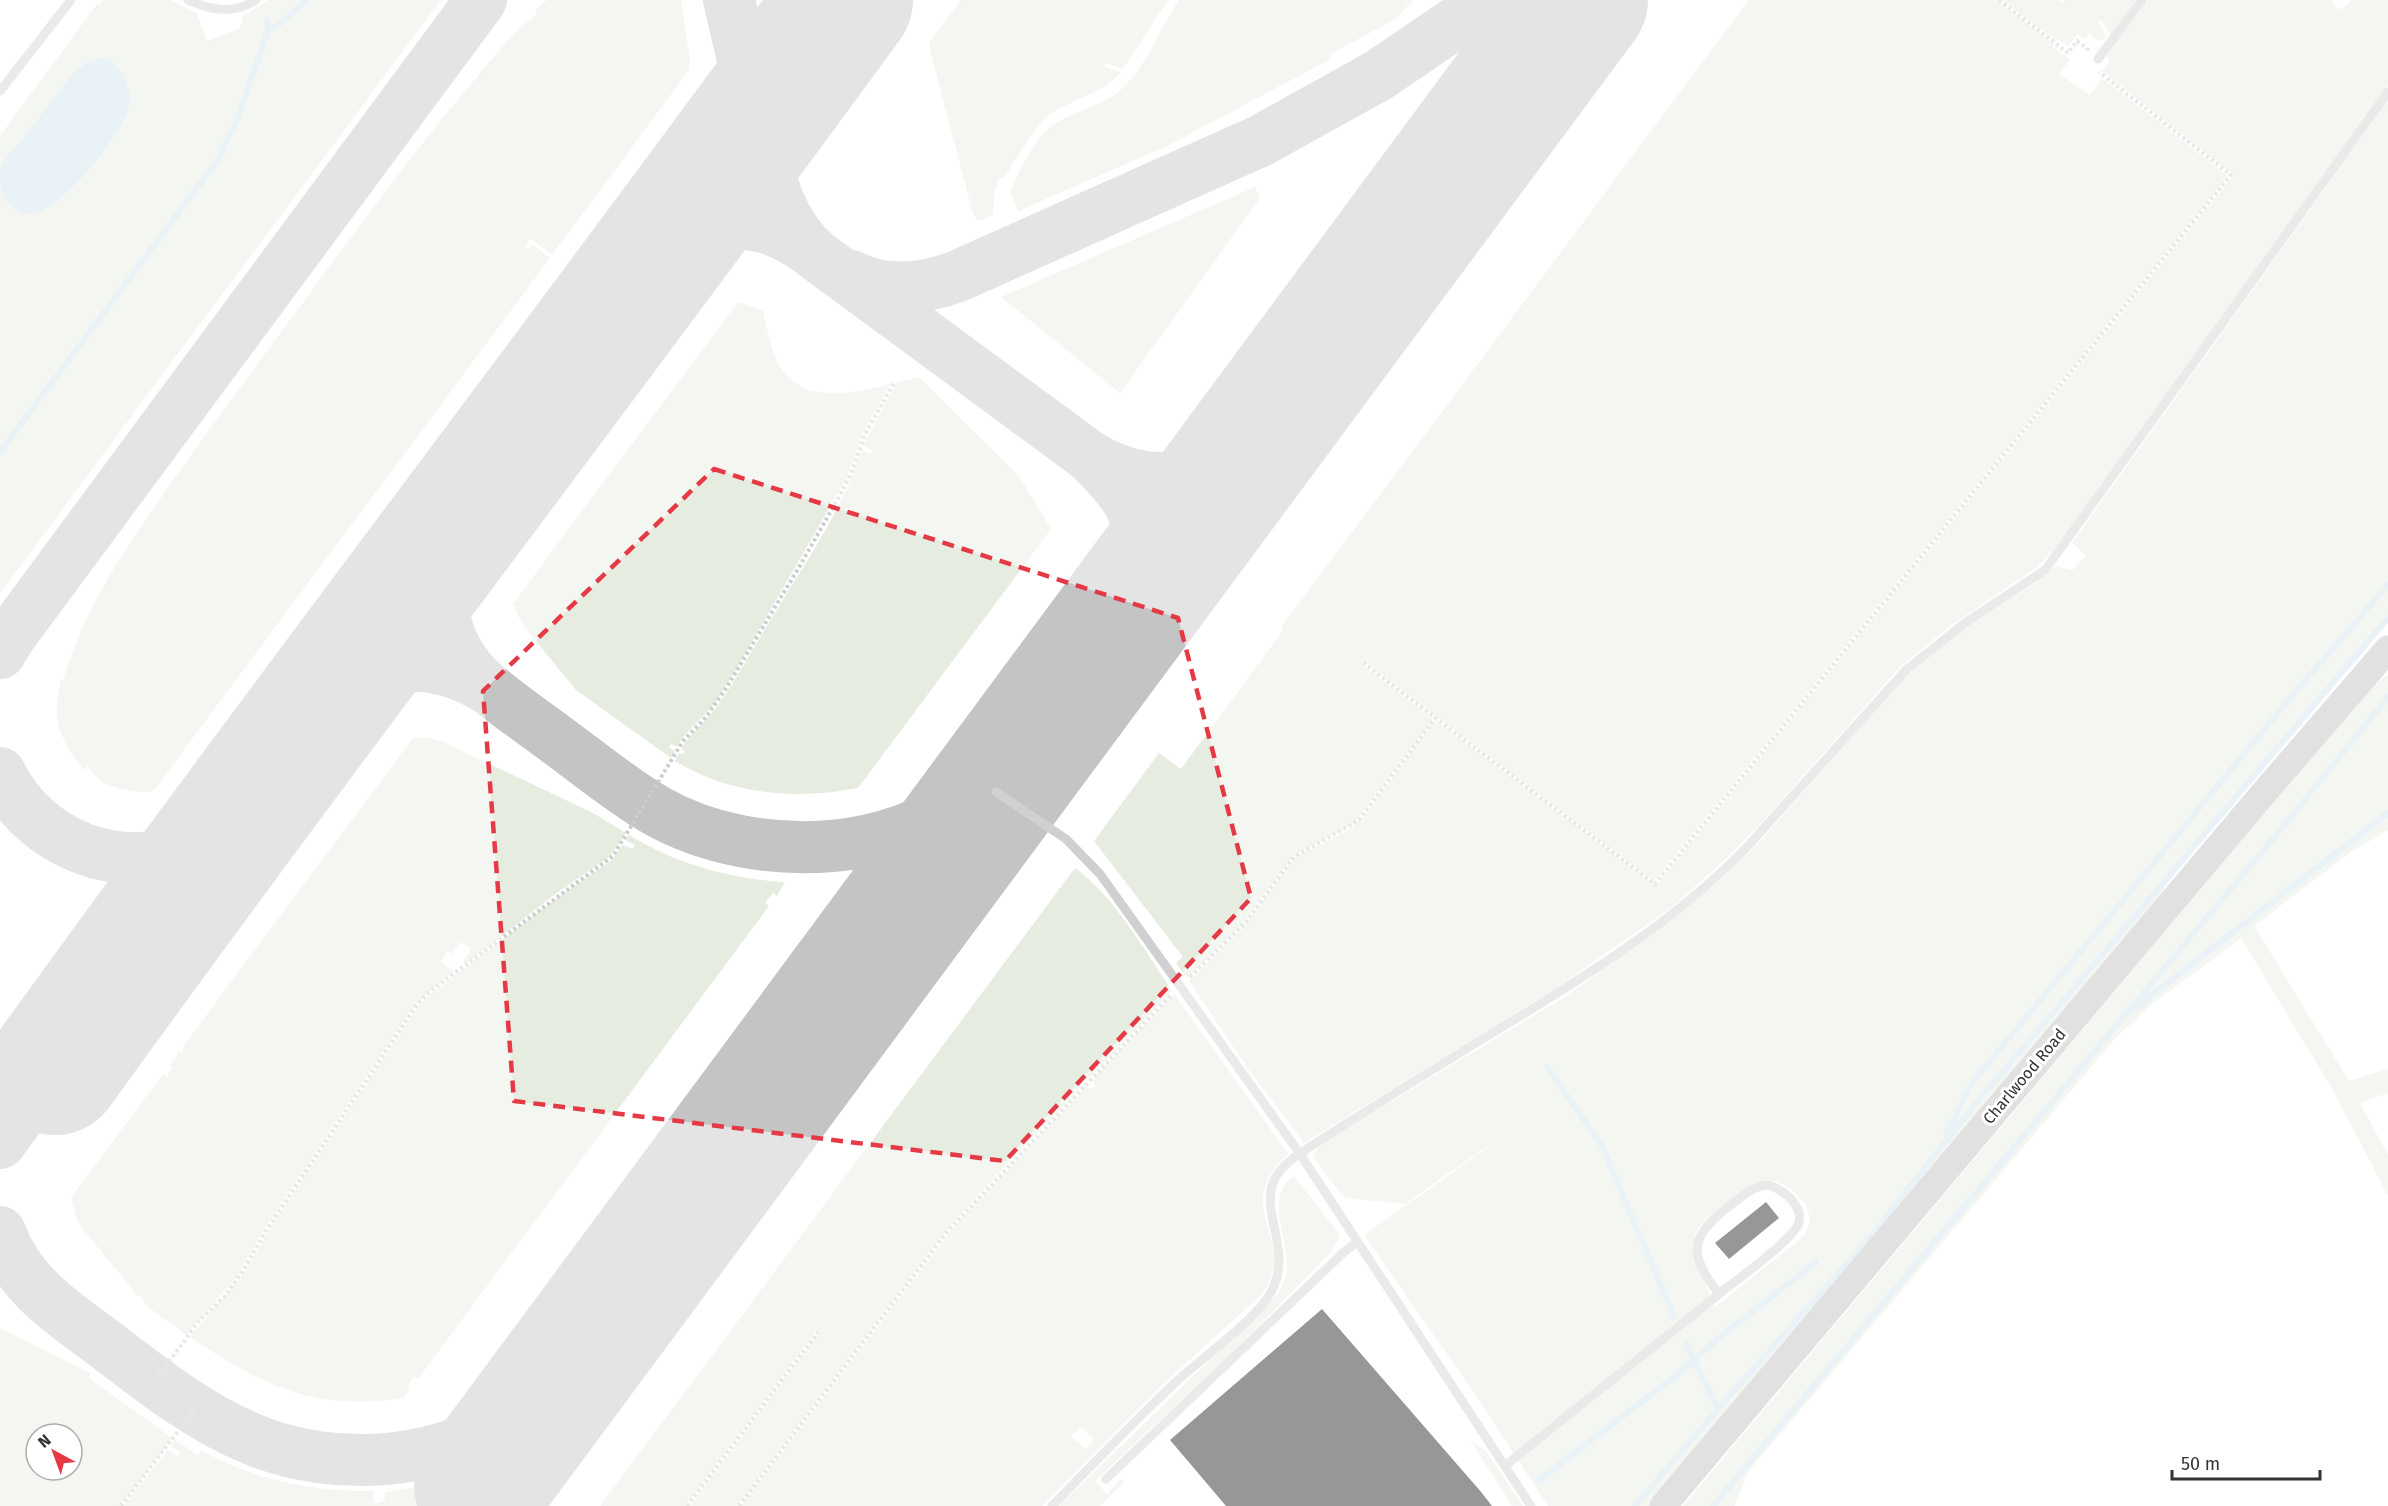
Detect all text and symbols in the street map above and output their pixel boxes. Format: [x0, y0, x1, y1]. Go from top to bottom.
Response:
street label: Charlwood Road [1979, 1025, 2070, 1128]
north arrow [24, 1422, 84, 1482]
text: N [34, 1430, 55, 1452]
scale bar [2172, 1443, 2320, 1481]
text: 50 m [2181, 1453, 2220, 1475]

